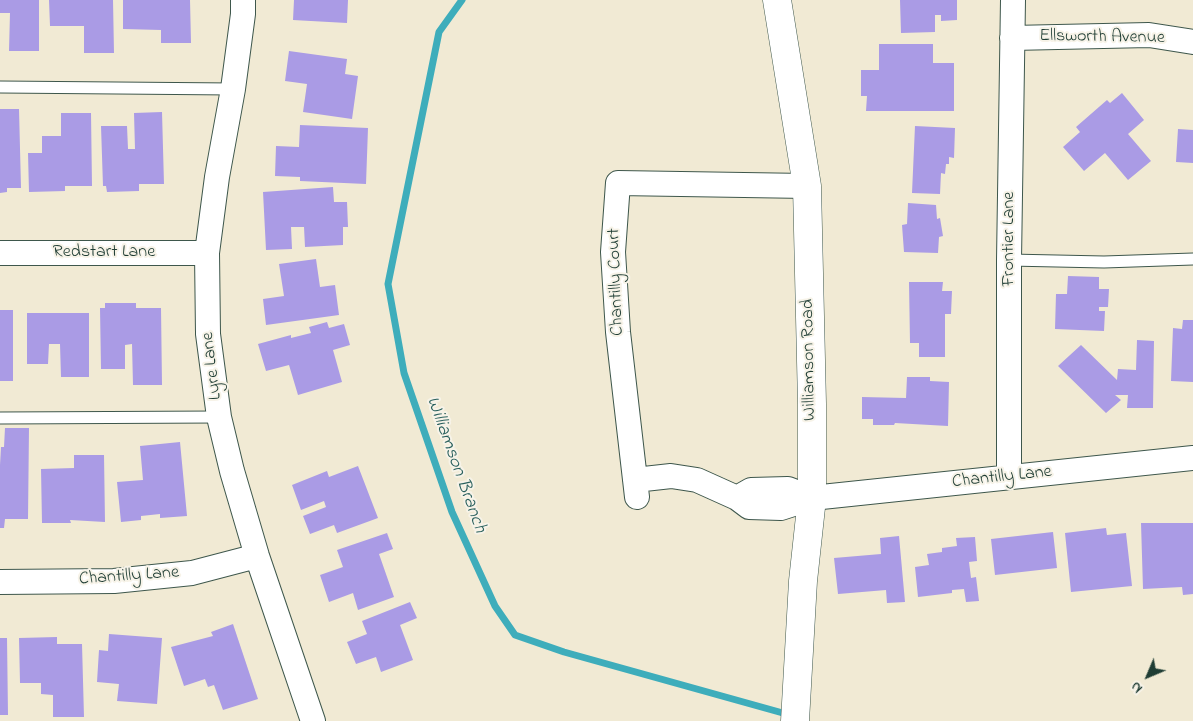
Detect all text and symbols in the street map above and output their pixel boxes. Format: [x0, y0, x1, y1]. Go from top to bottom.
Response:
street label: Ellsworth Avenue [1039, 26, 1165, 50]
street label: Frontier Lane [999, 192, 1021, 286]
street label: Chantilly Court [604, 228, 630, 336]
street label: Redstart Lane [53, 242, 155, 264]
street label: Williamson Road [798, 299, 822, 421]
street label: Lyre Lane [198, 331, 228, 401]
water label: Williamson Branch [420, 394, 490, 536]
street label: Chantilly Lane [951, 462, 1053, 494]
street label: Chantilly Lane [78, 563, 180, 591]
north arrow [1123, 651, 1173, 701]
text: N [1126, 676, 1148, 698]

